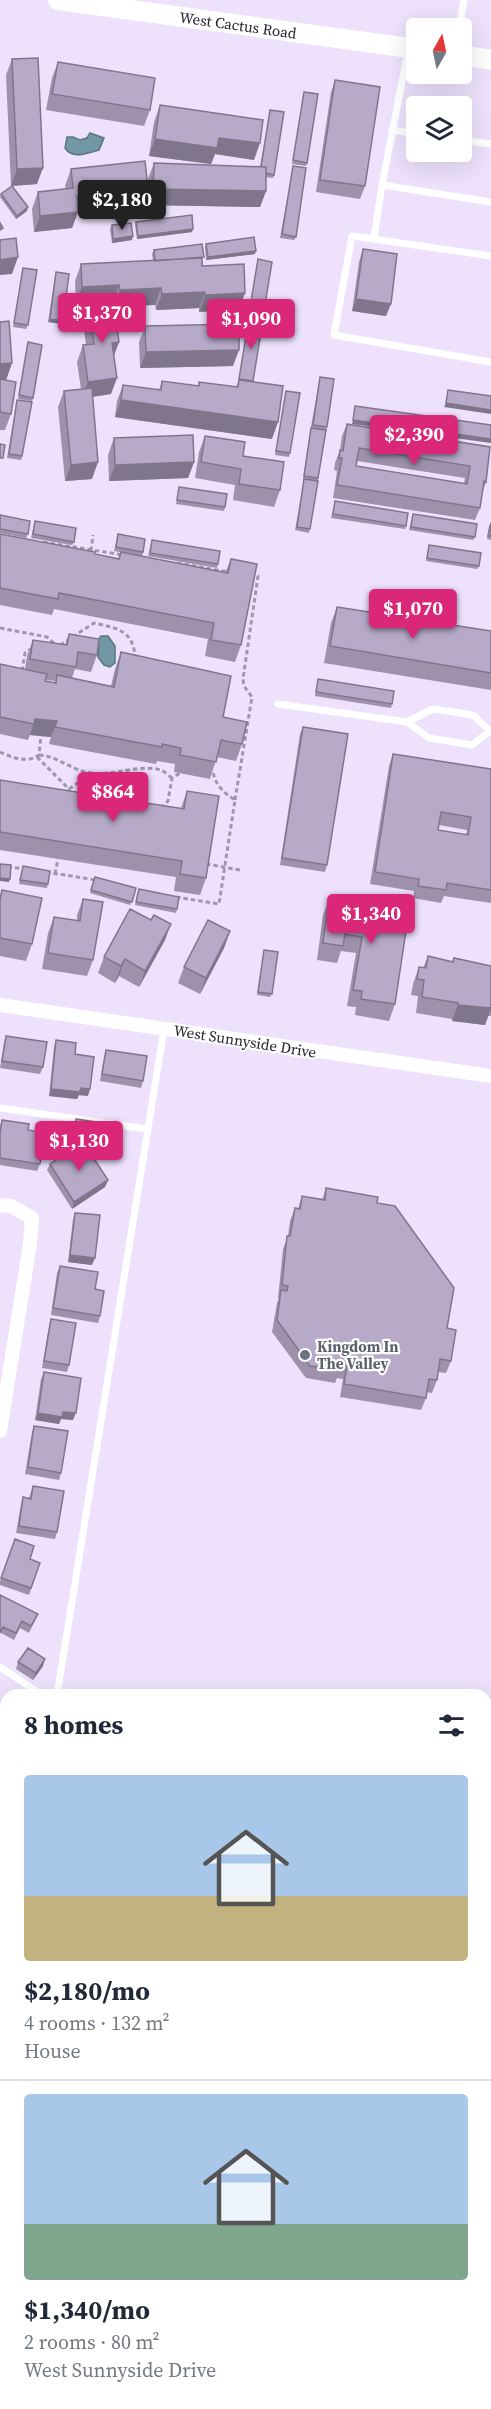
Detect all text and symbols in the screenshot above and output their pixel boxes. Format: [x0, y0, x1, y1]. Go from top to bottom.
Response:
street label: West Cactus Road [178, 6, 298, 44]
north arrow [406, 18, 472, 84]
map controls [406, 18, 472, 162]
button: layers [406, 96, 472, 162]
pin: $2,180 [73, 180, 171, 231]
text: $2,180 [92, 185, 152, 213]
pin: $1,370 [53, 293, 151, 344]
text: $1,370 [72, 298, 132, 326]
pin: $1,090 [202, 299, 300, 350]
text: $1,090 [221, 304, 281, 332]
pin: $2,390 [365, 415, 463, 466]
text: $2,390 [384, 420, 444, 448]
pin: $1,070 [364, 589, 462, 640]
text: $1,070 [383, 594, 443, 622]
pin: $864 [77, 772, 149, 823]
text: $864 [91, 777, 135, 805]
pin: $1,340 [322, 894, 420, 945]
text: $1,340 [341, 899, 401, 927]
street label: West Sunnyside Drive [172, 1019, 318, 1063]
pin: $1,130 [30, 1121, 128, 1172]
text: $1,130 [49, 1126, 109, 1154]
place label: Kingdom In The Valley [317, 1336, 399, 1374]
marker: Kingdom In The Valley [298, 1348, 312, 1362]
text: 8 homes [24, 1707, 123, 1743]
icon: filters [435, 1709, 468, 1742]
icon: home [192, 1814, 300, 1922]
text: $2,180/mo [24, 1973, 150, 2009]
text: 4 rooms · 132 m² [24, 2009, 170, 2037]
text: House [24, 2037, 81, 2065]
icon: home [192, 2133, 300, 2241]
text: $1,340/mo [24, 2292, 150, 2328]
text: 2 rooms · 80 m² [24, 2328, 160, 2356]
text: West Sunnyside Drive [24, 2356, 216, 2384]

